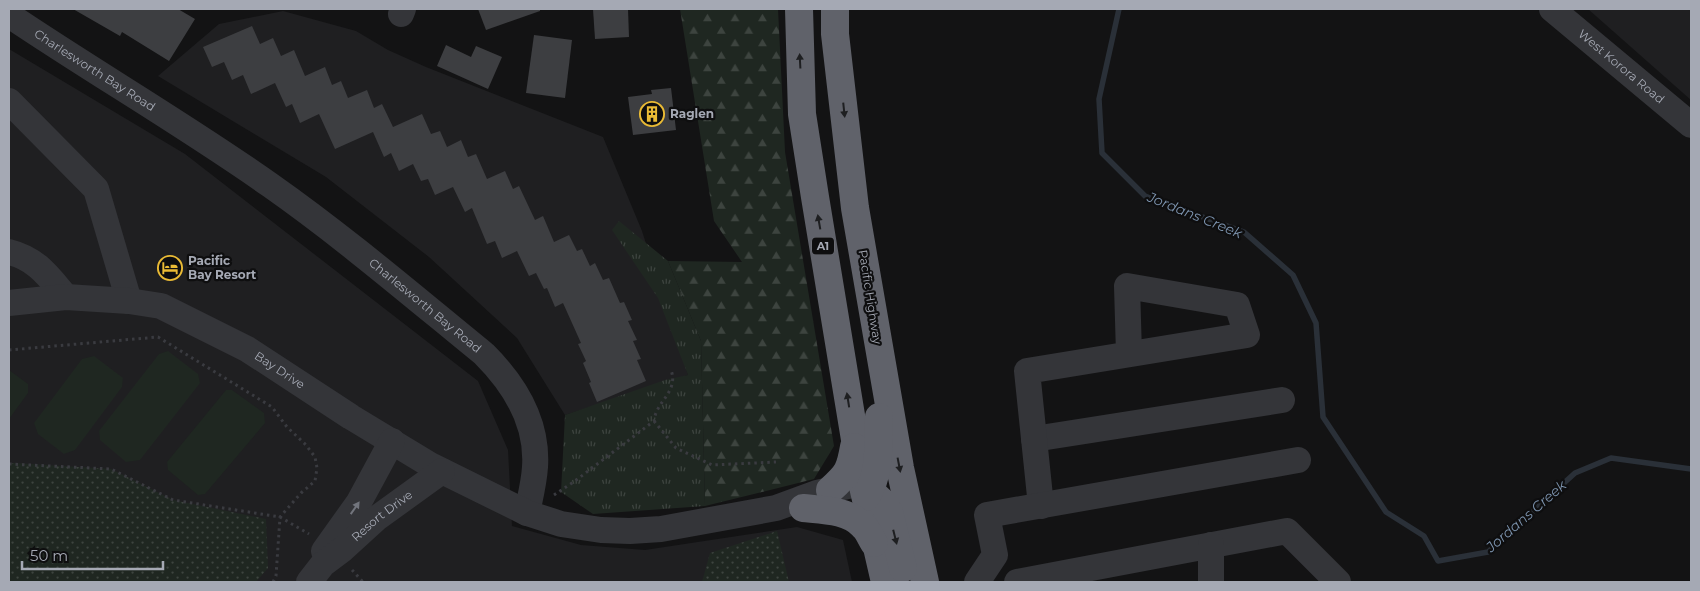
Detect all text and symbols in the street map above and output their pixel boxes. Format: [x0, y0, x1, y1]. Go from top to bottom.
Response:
street label: Charlesworth Bay Road [31, 26, 158, 114]
street label: West Korora Road [1575, 26, 1668, 107]
one-way arrow [796, 53, 804, 69]
building icon: Raglen [639, 101, 665, 127]
one-way arrow [840, 102, 848, 118]
place label: Raglen [670, 106, 714, 121]
water label: Jordans Creek [1144, 187, 1246, 242]
one-way arrow [814, 214, 822, 230]
road number: A1 [812, 238, 834, 255]
street label: Pacific Highway [856, 249, 885, 346]
place label: Pacific Bay Resort [188, 253, 257, 282]
hotel icon: Pacific Bay Resort [157, 255, 183, 281]
street label: Charlesworth Bay Road [366, 255, 485, 356]
street label: Bay Drive [252, 348, 308, 392]
one-way arrow [844, 391, 852, 407]
one-way arrow [896, 457, 904, 473]
water label: Jordans Creek [1481, 476, 1570, 556]
street label: Resort Drive [348, 487, 415, 545]
one-way arrow [350, 501, 360, 515]
one-way arrow [891, 530, 899, 545]
scale bar [22, 538, 164, 570]
text: 50 m [30, 546, 68, 565]

